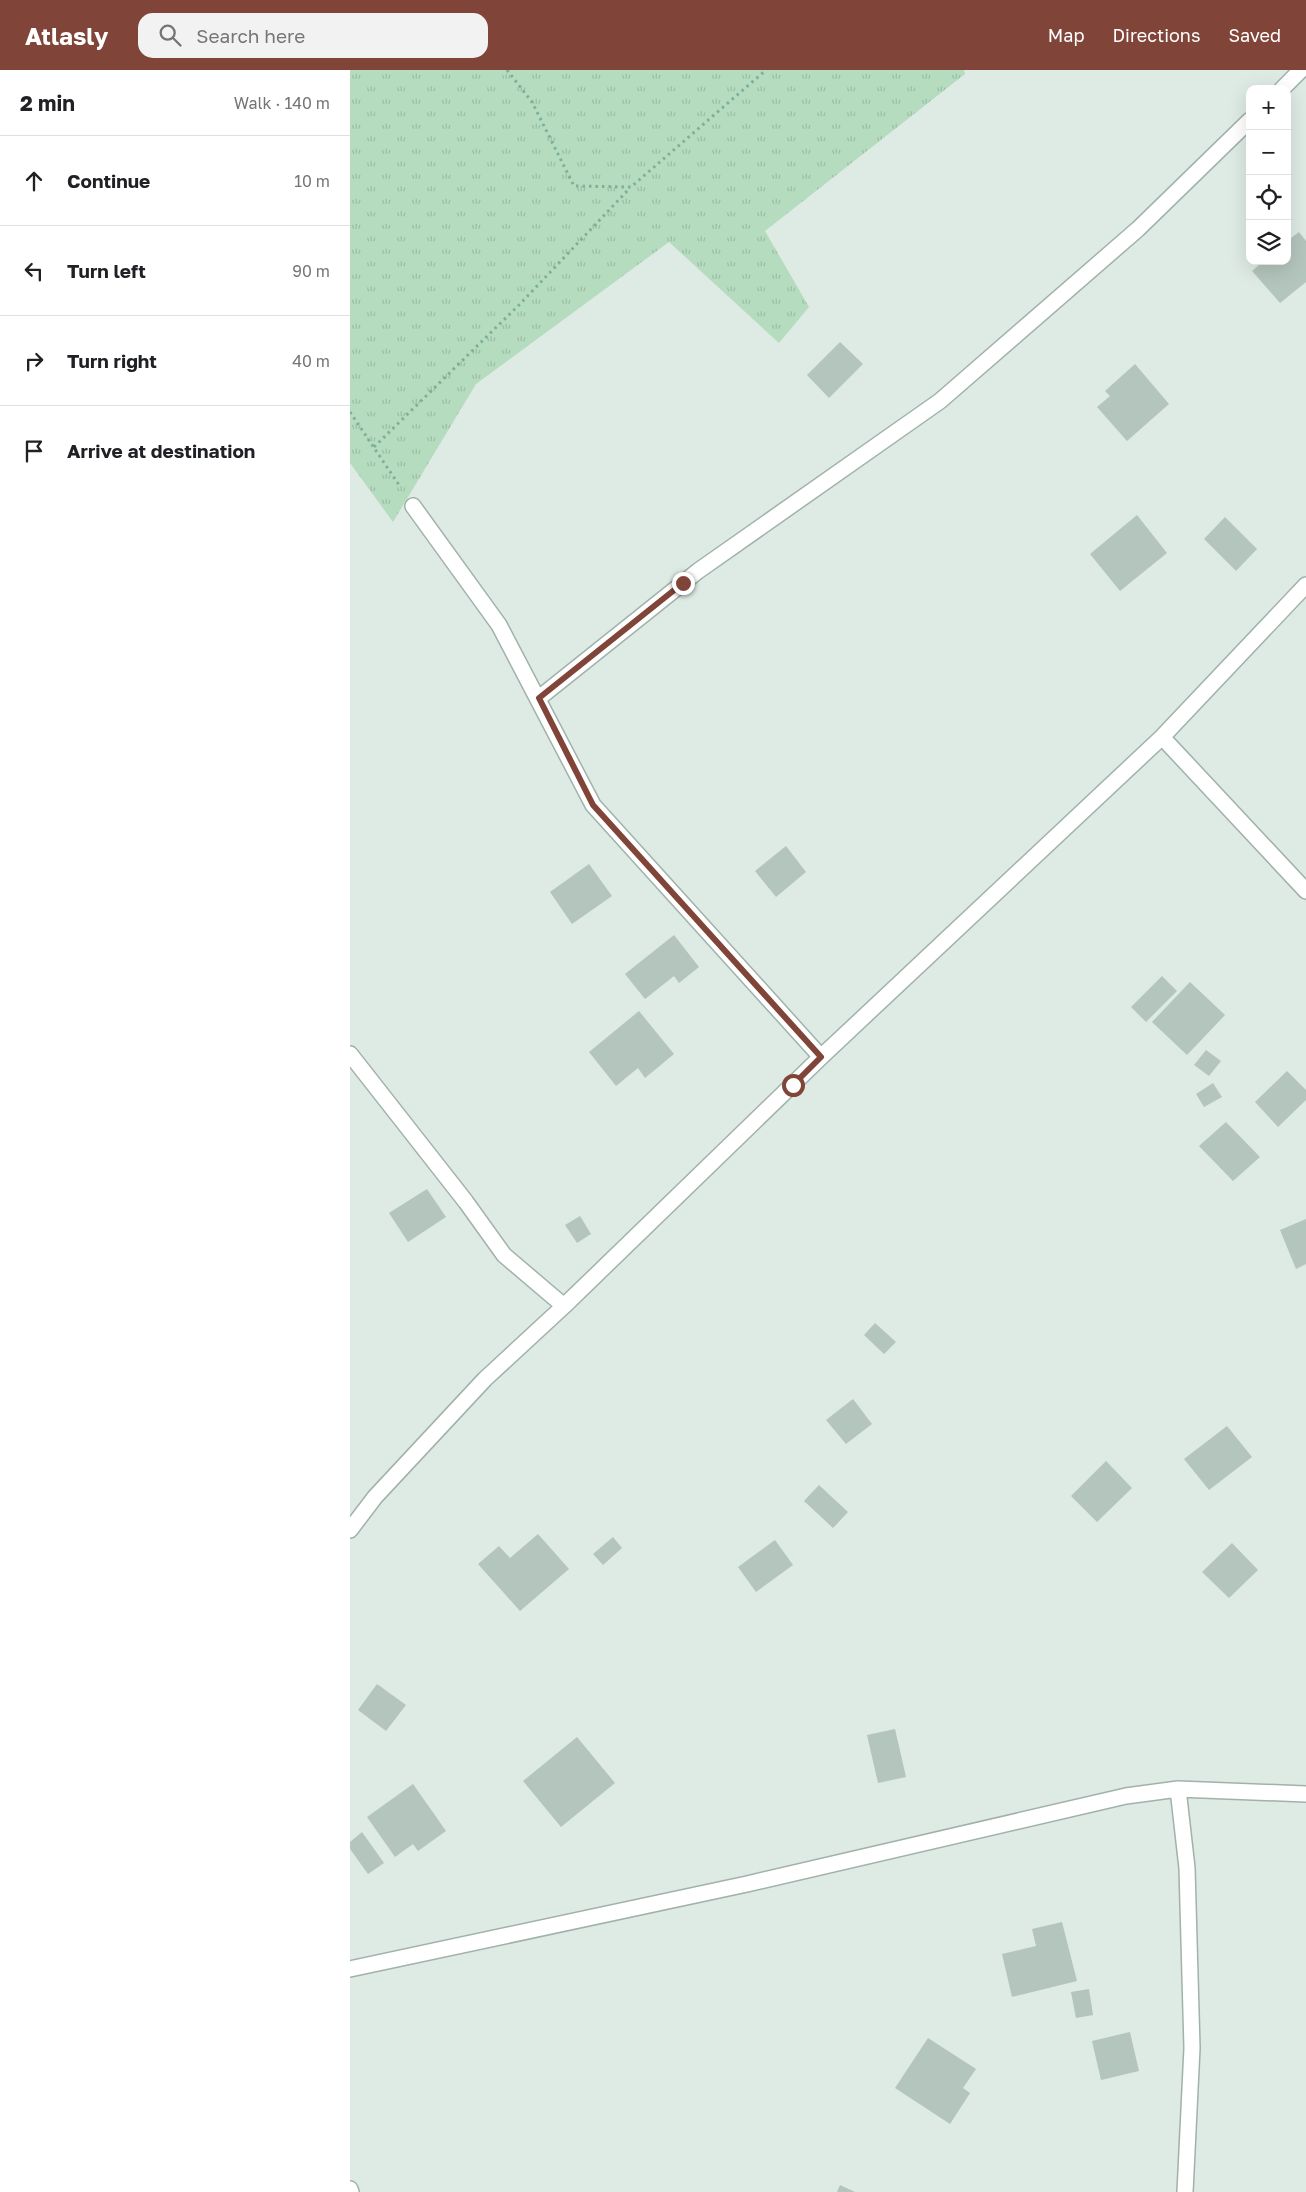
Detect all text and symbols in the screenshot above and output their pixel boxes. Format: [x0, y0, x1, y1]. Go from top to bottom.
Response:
search box [138, 13, 488, 58]
text: Atlasly [25, 21, 108, 50]
icon: search [156, 21, 184, 49]
text: Search here [196, 24, 305, 47]
text: Map [1048, 24, 1084, 46]
text: Directions [1112, 24, 1200, 46]
text: Saved [1228, 24, 1281, 46]
map controls [1246, 85, 1291, 265]
button: + [1246, 85, 1291, 130]
text: 2 min [20, 90, 75, 116]
text: Walk · 140 m [234, 93, 330, 113]
button: − [1246, 130, 1291, 175]
icon: ahead [20, 167, 48, 195]
text: Continue [67, 169, 150, 192]
text: 10 m [294, 171, 330, 191]
button: locate [1246, 175, 1291, 220]
button: layers [1246, 220, 1291, 265]
icon: left [20, 257, 48, 285]
text: Turn left [67, 259, 146, 282]
text: 90 m [292, 261, 330, 281]
icon: right [20, 347, 48, 375]
text: Turn right [67, 349, 157, 372]
text: 40 m [292, 351, 330, 371]
icon: arrive [20, 437, 48, 465]
text: Arrive at destination [67, 439, 255, 462]
route end [672, 572, 695, 595]
route start [782, 1074, 805, 1097]

